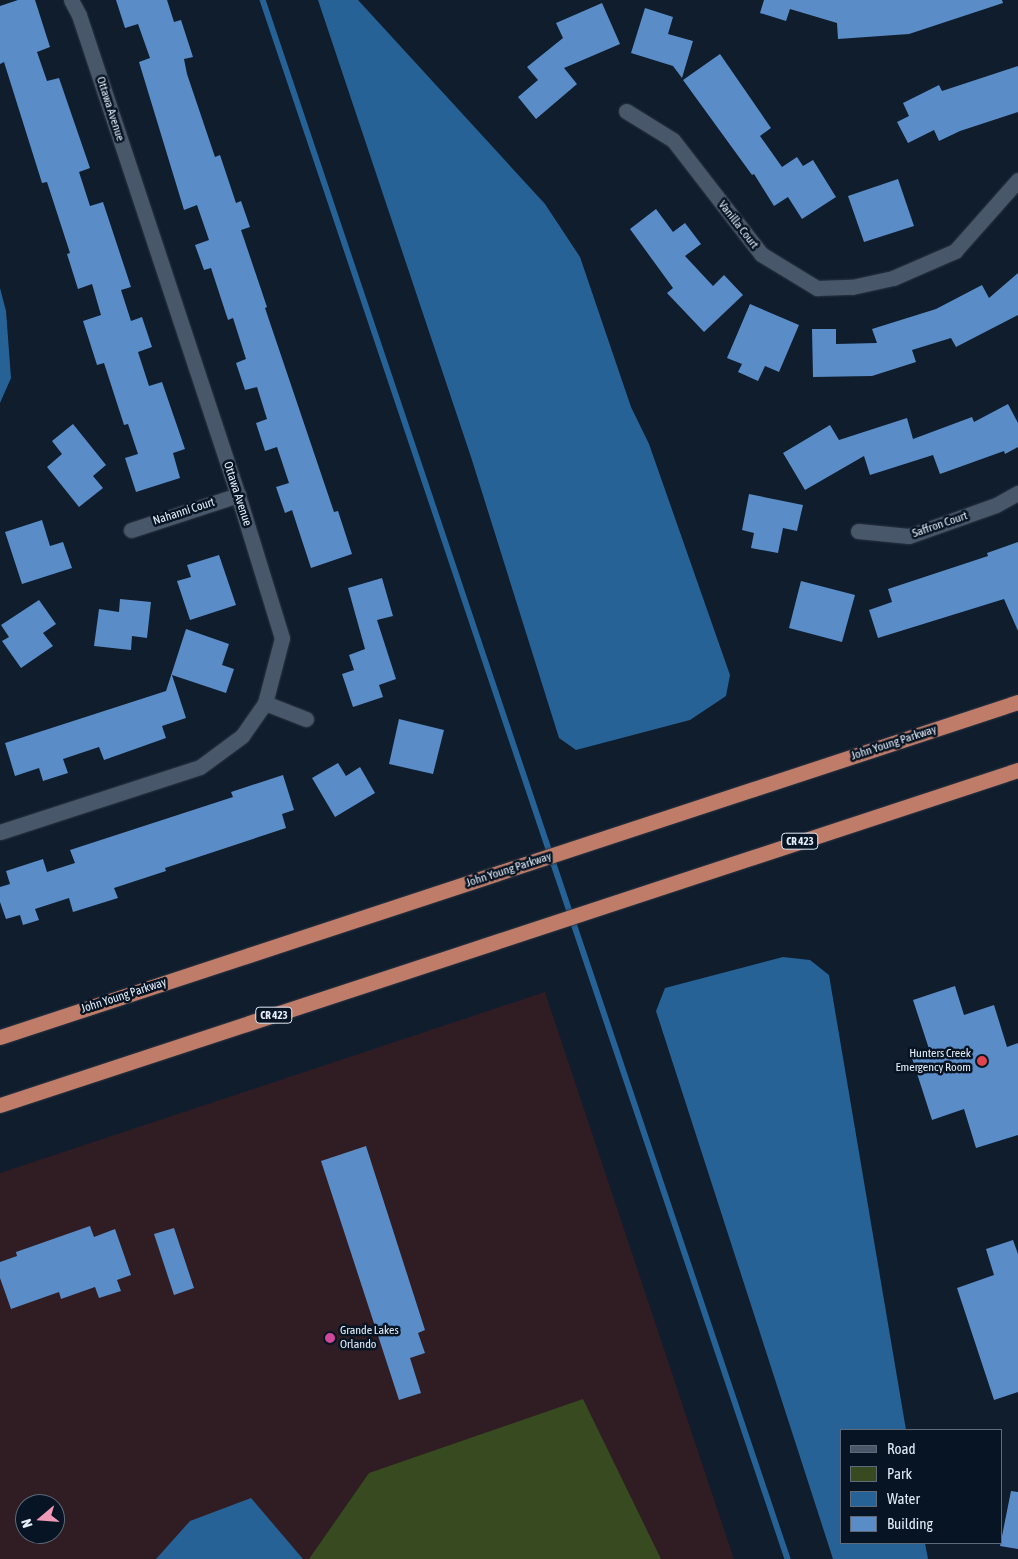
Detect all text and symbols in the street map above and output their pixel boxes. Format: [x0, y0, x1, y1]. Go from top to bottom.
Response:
street label: Ottawa Avenue [93, 75, 127, 143]
street label: Vanilla Court [715, 198, 761, 252]
street label: Ottawa Avenue [220, 460, 254, 528]
street label: Nahanni Court [151, 495, 217, 529]
street label: Saffron Court [910, 509, 970, 541]
street label: John Young Parkway [849, 722, 939, 764]
road number: CR 423 [781, 832, 819, 849]
street label: John Young Parkway [464, 849, 554, 891]
street label: John Young Parkway [79, 975, 169, 1017]
road number: CR 423 [255, 1006, 293, 1024]
place label: Hunters Creek Emergency Room [895, 1047, 971, 1075]
marker: Hunters Creek Emergency Room [975, 1054, 989, 1068]
place label: Grande Lakes Orlando [340, 1324, 399, 1352]
marker: Grande Lakes Orlando [324, 1332, 336, 1344]
legend [840, 1429, 1003, 1544]
text: Road [887, 1440, 916, 1457]
text: Park [887, 1465, 912, 1482]
text: Water [887, 1490, 920, 1507]
north arrow [15, 1494, 65, 1544]
text: Building [887, 1515, 933, 1532]
text: N [18, 1517, 36, 1530]

